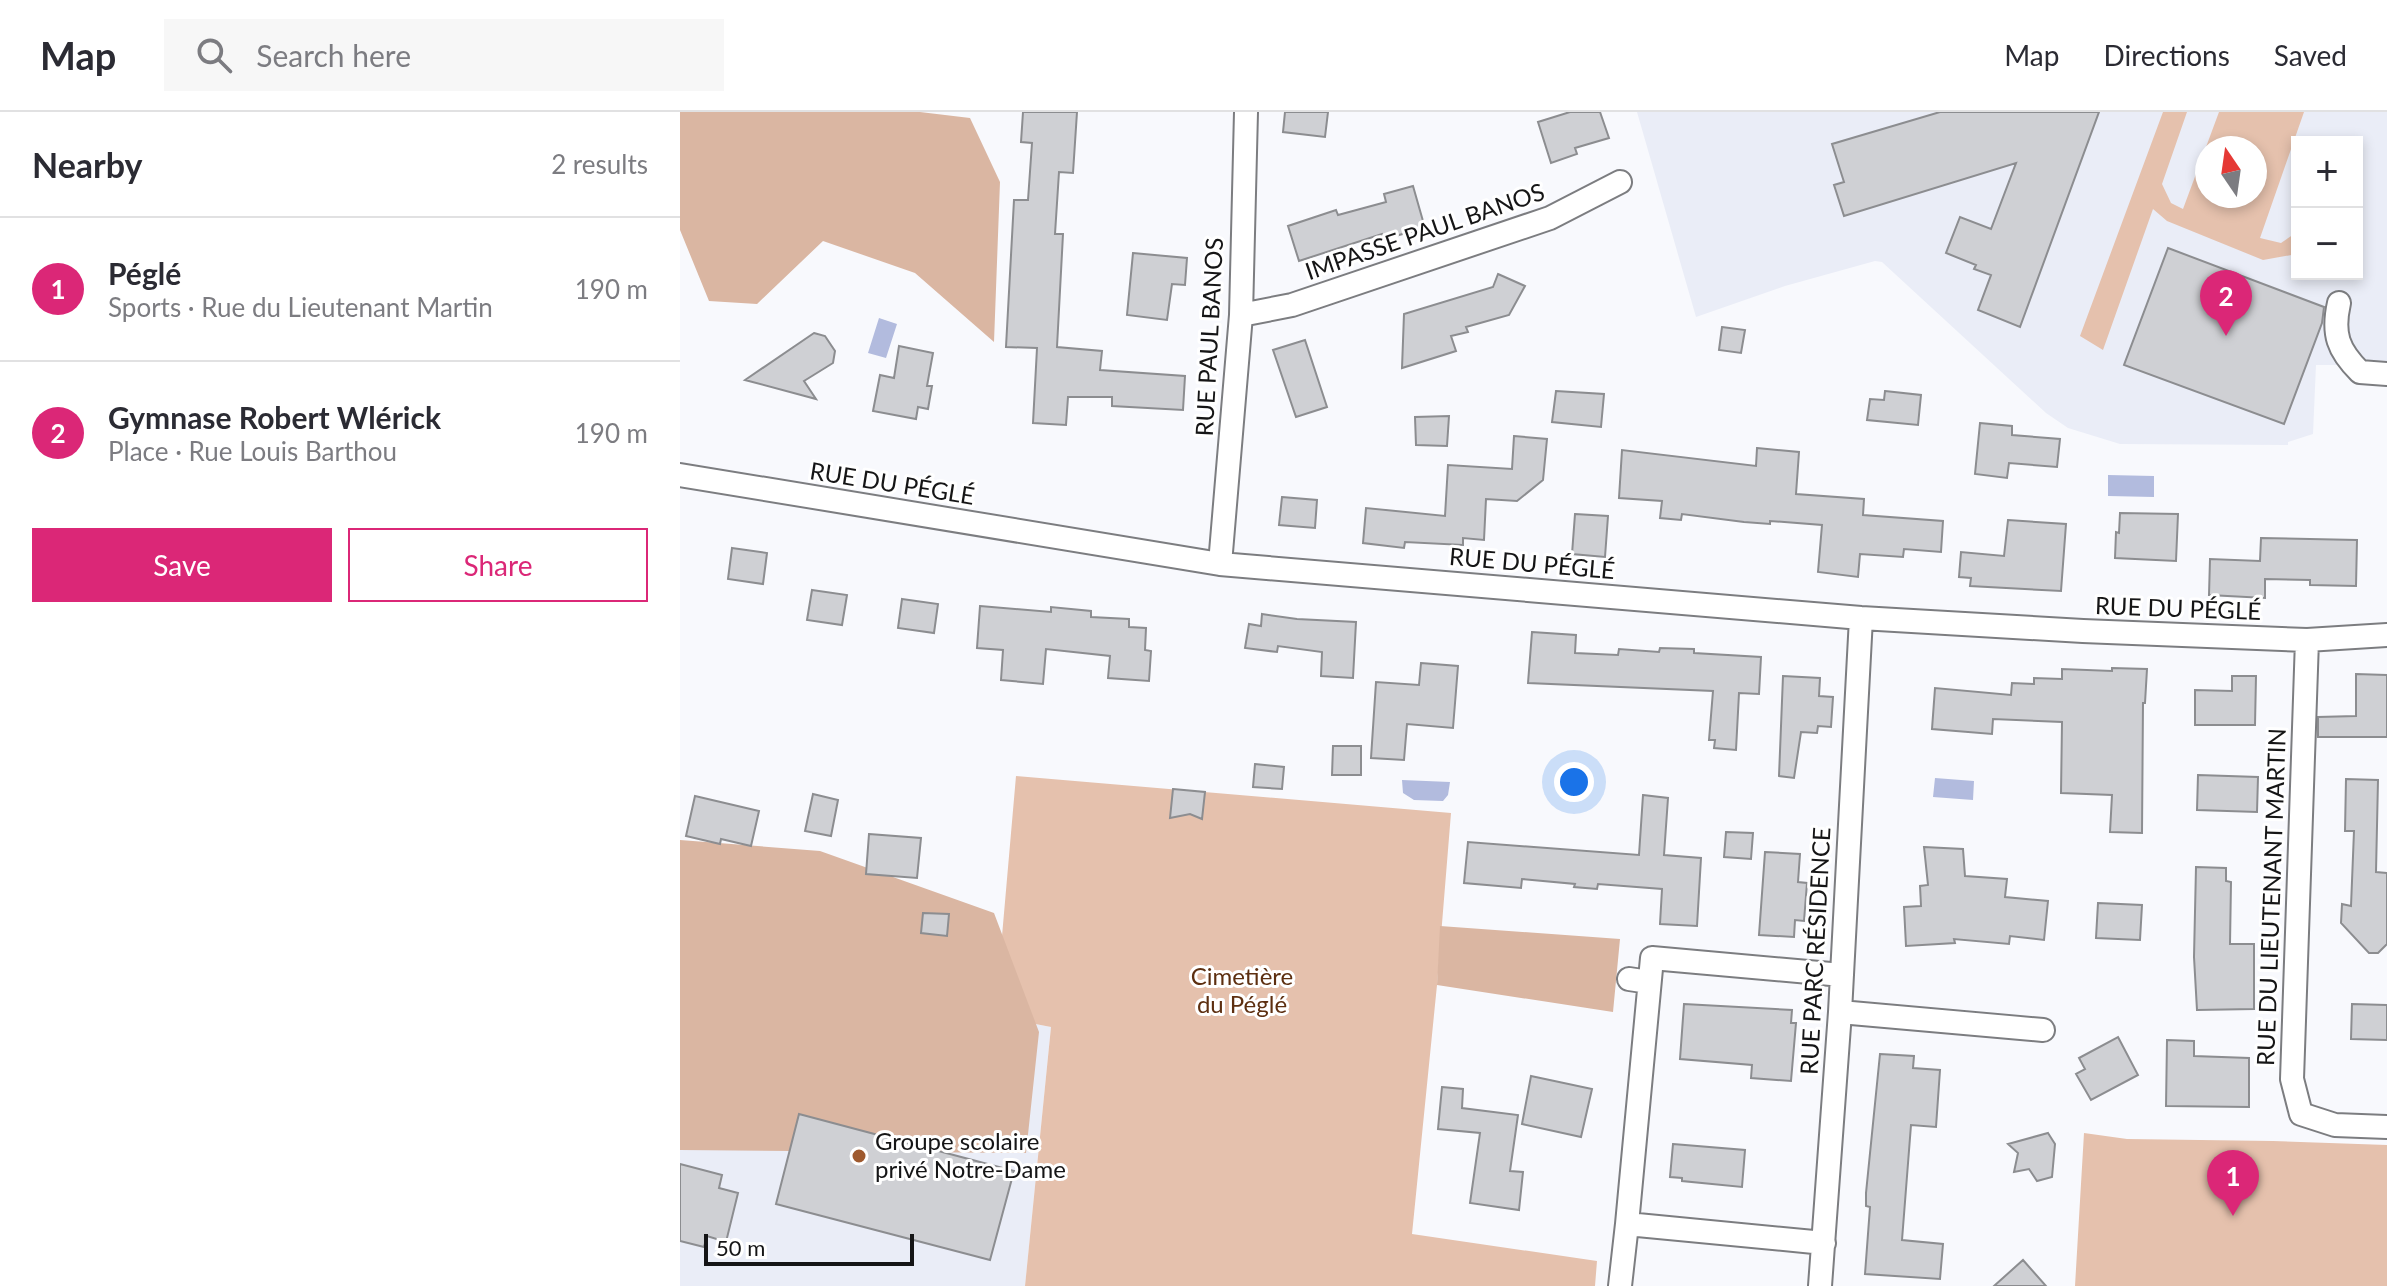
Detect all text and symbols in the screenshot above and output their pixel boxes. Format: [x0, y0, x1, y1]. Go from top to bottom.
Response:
search box [164, 19, 724, 91]
text: Map [40, 32, 116, 78]
icon: search [192, 33, 236, 77]
text: Search here [256, 37, 411, 73]
text: Map [2004, 38, 2059, 72]
text: Directions [2103, 38, 2230, 72]
text: Saved [2274, 38, 2347, 72]
north arrow [2195, 136, 2267, 208]
map controls [2291, 136, 2363, 280]
button: + [2291, 136, 2363, 208]
text: Nearby [32, 144, 143, 185]
text: 2 results [551, 148, 648, 180]
street label: IMPASSE PAUL BANOS [1301, 176, 1548, 285]
button: − [2291, 208, 2363, 280]
street label: RUE PAUL BANOS [1189, 237, 1228, 437]
text: Péglé [108, 255, 181, 291]
pin: 2 [2200, 270, 2252, 336]
text: 1 [50, 273, 66, 305]
text: 190 m [575, 273, 648, 305]
text: Sports · Rue du Lieutenant Martin [108, 291, 493, 323]
text: Gymnase Robert Wlérick [108, 399, 441, 435]
text: 2 [50, 417, 66, 449]
text: 190 m [575, 417, 648, 449]
text: Place · Rue Louis Barthou [108, 435, 397, 467]
street label: RUE DU PÉGLÉ [808, 455, 977, 510]
button: Save [32, 528, 332, 602]
button: Share [348, 528, 648, 602]
street label: RUE DU PÉGLÉ [1448, 541, 1616, 584]
street label: RUE DU PÉGLÉ [2094, 590, 2262, 625]
street label: RUE DU LIEUTENANT MARTIN [2250, 728, 2291, 1066]
your location [1554, 762, 1594, 802]
street label: RUE PARC RÉSIDENCE [1794, 826, 1835, 1076]
park label: Cimetière du Péglé [1191, 961, 1293, 1018]
place label: Groupe scolaire privé Notre-Dame [875, 1126, 1066, 1183]
marker: Groupe scolaire privé Notre-Dame [850, 1147, 868, 1165]
pin: 1 [2207, 1150, 2259, 1216]
scale bar [704, 1230, 914, 1266]
text: 50 m [716, 1234, 765, 1261]

